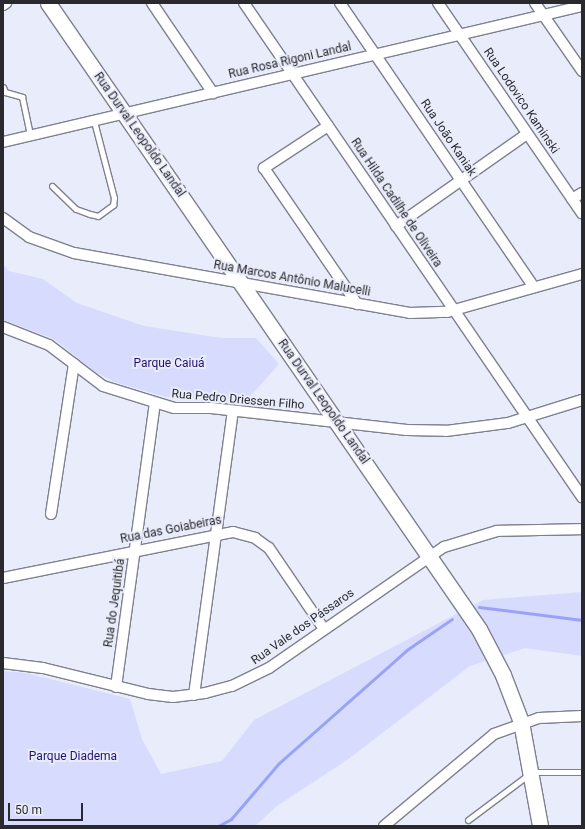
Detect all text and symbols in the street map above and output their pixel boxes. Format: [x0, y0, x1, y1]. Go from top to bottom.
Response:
street label: Rua Rosa Rigoni Landal [227, 40, 353, 82]
street label: Rua Lodovico Kaminski [480, 45, 562, 157]
street label: Rua Durval Leopoldo Landal [90, 70, 188, 200]
street label: Rua João Kaniak [417, 97, 479, 179]
street label: Rua Hilda Cadilhe de Oliveira [347, 136, 445, 270]
street label: Rua Marcos Antônio Malucelli [212, 258, 372, 300]
street label: Rua Durval Leopoldo Landal [274, 337, 372, 467]
park label: Parque Caiuá [133, 357, 205, 371]
street label: Rua Pedro Driessen Filho [171, 387, 305, 413]
street label: Rua das Goiabeiras [119, 513, 223, 547]
street label: Rua do Jequitibá [102, 558, 128, 648]
street label: Rua Vale dos Pássaros [249, 586, 357, 668]
park label: Parque Diadema [29, 750, 117, 764]
scale bar [10, 795, 85, 821]
text: 50 m [15, 803, 42, 817]

